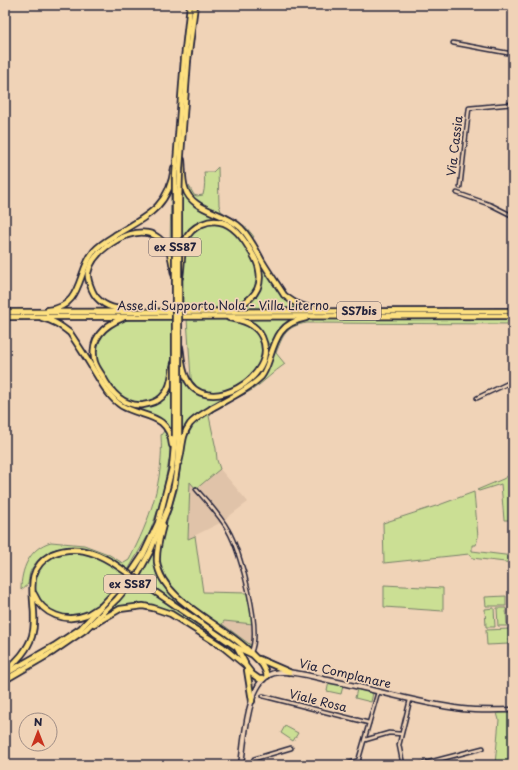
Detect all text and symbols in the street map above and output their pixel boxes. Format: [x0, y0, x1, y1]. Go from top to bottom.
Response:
street label: Via Cassia [441, 114, 467, 177]
road number: ex SS87 [149, 238, 201, 256]
street label: Asse di Supporto Nola - Villa Literno [117, 296, 329, 314]
road number: SS7bis [337, 302, 381, 320]
road number: ex SS87 [104, 575, 156, 593]
street label: Via Complanare [297, 654, 393, 692]
street label: Viale Rosa [287, 684, 350, 716]
north arrow [18, 712, 58, 752]
text: N [34, 713, 43, 730]

